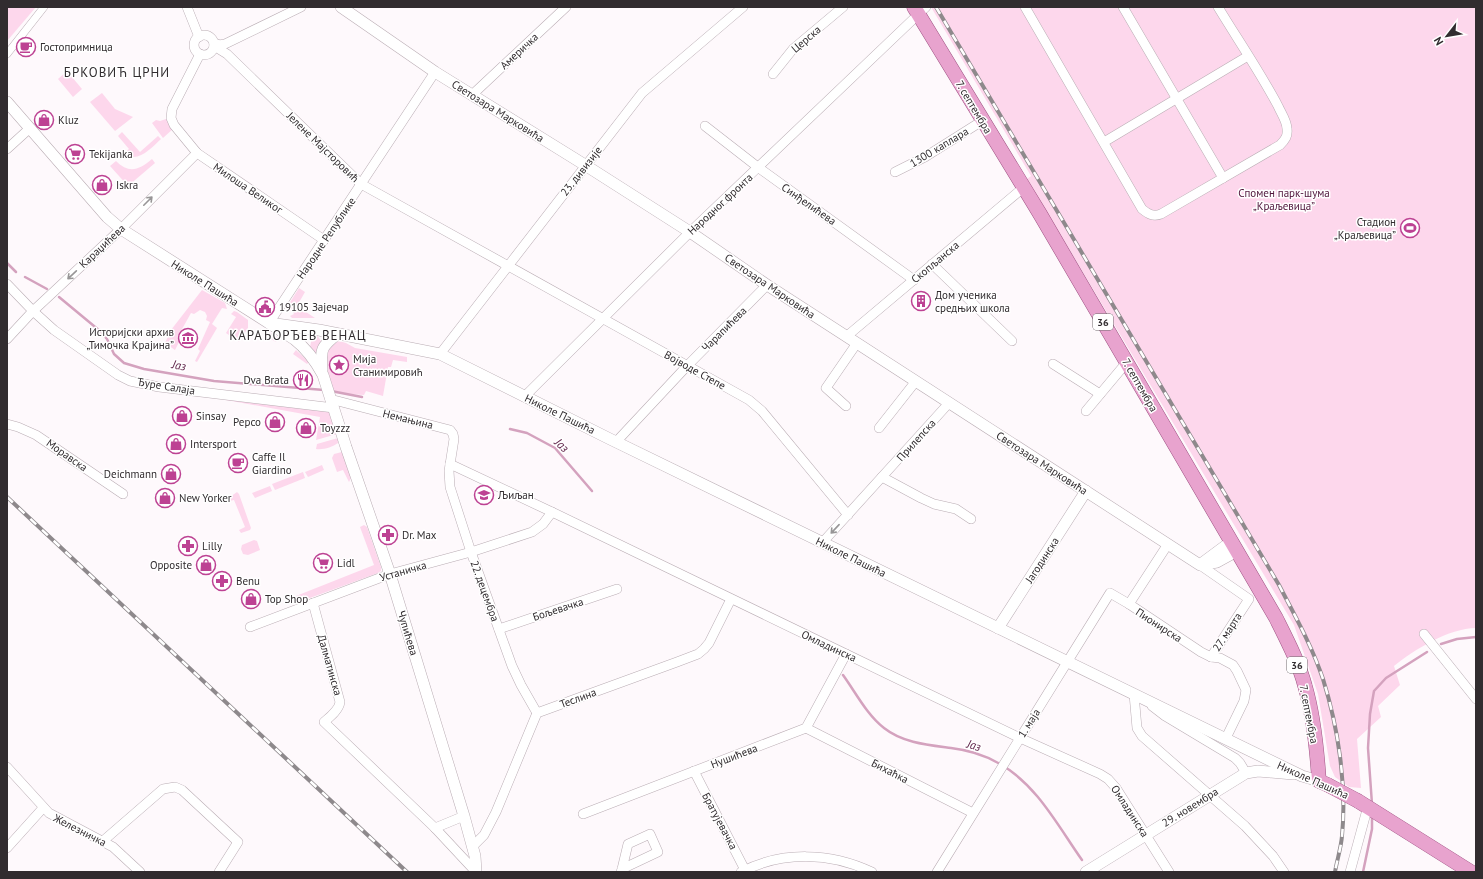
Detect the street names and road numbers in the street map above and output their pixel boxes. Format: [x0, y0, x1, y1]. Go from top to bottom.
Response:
street label: Церска [788, 22, 824, 56]
street label: Америчка [497, 30, 541, 72]
street label: Светозара Марковића [449, 77, 547, 145]
street label: 7. септембра [953, 78, 995, 136]
street label: Јелене Мајсторовић [283, 108, 362, 185]
street label: 1300 каплара [907, 124, 971, 170]
street label: 23. дивизије [557, 143, 605, 199]
street label: Милоша Великог [210, 160, 286, 217]
street label: Народног фронта [684, 170, 756, 238]
street label: Синђелићева [779, 180, 839, 228]
street label: Народне Републике [293, 194, 359, 282]
street label: Караџићева [76, 221, 128, 271]
street label: Скопљанска [908, 238, 962, 286]
street label: Светозара Марковића [722, 250, 818, 322]
street label: Николе Пашића [169, 257, 241, 309]
street label: Чарапићева [699, 304, 749, 354]
road number: 36 [1093, 314, 1113, 330]
street label: Војводе Степе [662, 347, 728, 393]
street label: 7. септембра [1119, 356, 1161, 414]
street label: Ђуре Салаја [136, 374, 196, 398]
street label: Николе Пашића [522, 391, 598, 437]
street label: Немањина [381, 406, 435, 432]
street label: Прилепска [893, 416, 939, 464]
street label: Светозара Марковића [994, 428, 1090, 498]
street label: Моравска [44, 436, 90, 474]
street label: Николе Пашића [813, 534, 889, 580]
street label: Јагодинска [1021, 534, 1062, 586]
street label: Устаничка [378, 558, 428, 584]
street label: 22. децембра [467, 559, 503, 623]
street label: Бољевачка [531, 594, 585, 624]
street label: Пионирска [1133, 605, 1185, 645]
street label: Чупићева [395, 609, 421, 657]
street label: 27. марта [1209, 610, 1245, 654]
street label: Омладинска [799, 627, 859, 665]
street label: Далматинска [315, 633, 345, 697]
road number: 36 [1287, 657, 1307, 673]
street label: 7. септембра [1296, 683, 1322, 745]
street label: Теслина [558, 685, 598, 711]
street label: 1. маја [1015, 706, 1043, 740]
street label: Нушићева [709, 741, 759, 771]
street label: Бихаћка [869, 756, 911, 786]
street label: Николе Пашића [1275, 758, 1351, 802]
street label: Омладинска [1108, 782, 1152, 840]
street label: 29. новембра [1159, 784, 1221, 830]
street label: Братујевачка [699, 790, 741, 852]
street label: Железничка [50, 810, 109, 849]

